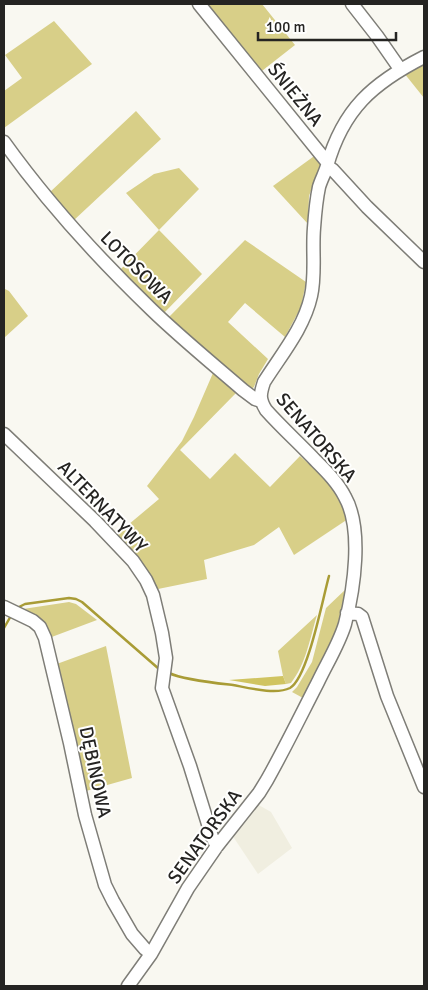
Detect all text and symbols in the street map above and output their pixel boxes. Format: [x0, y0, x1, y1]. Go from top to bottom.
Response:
scale bar [258, 10, 396, 42]
text: 100 m [266, 18, 306, 36]
street label: ŚNIEŻNA [262, 58, 328, 132]
street label: LOTOSOWA [95, 226, 178, 309]
street label: SENATORSKA [271, 388, 362, 488]
street label: ALTERNATYWY [52, 456, 153, 558]
street label: DĘBINOWA [74, 724, 116, 820]
street label: SENATORSKA [163, 784, 247, 889]

